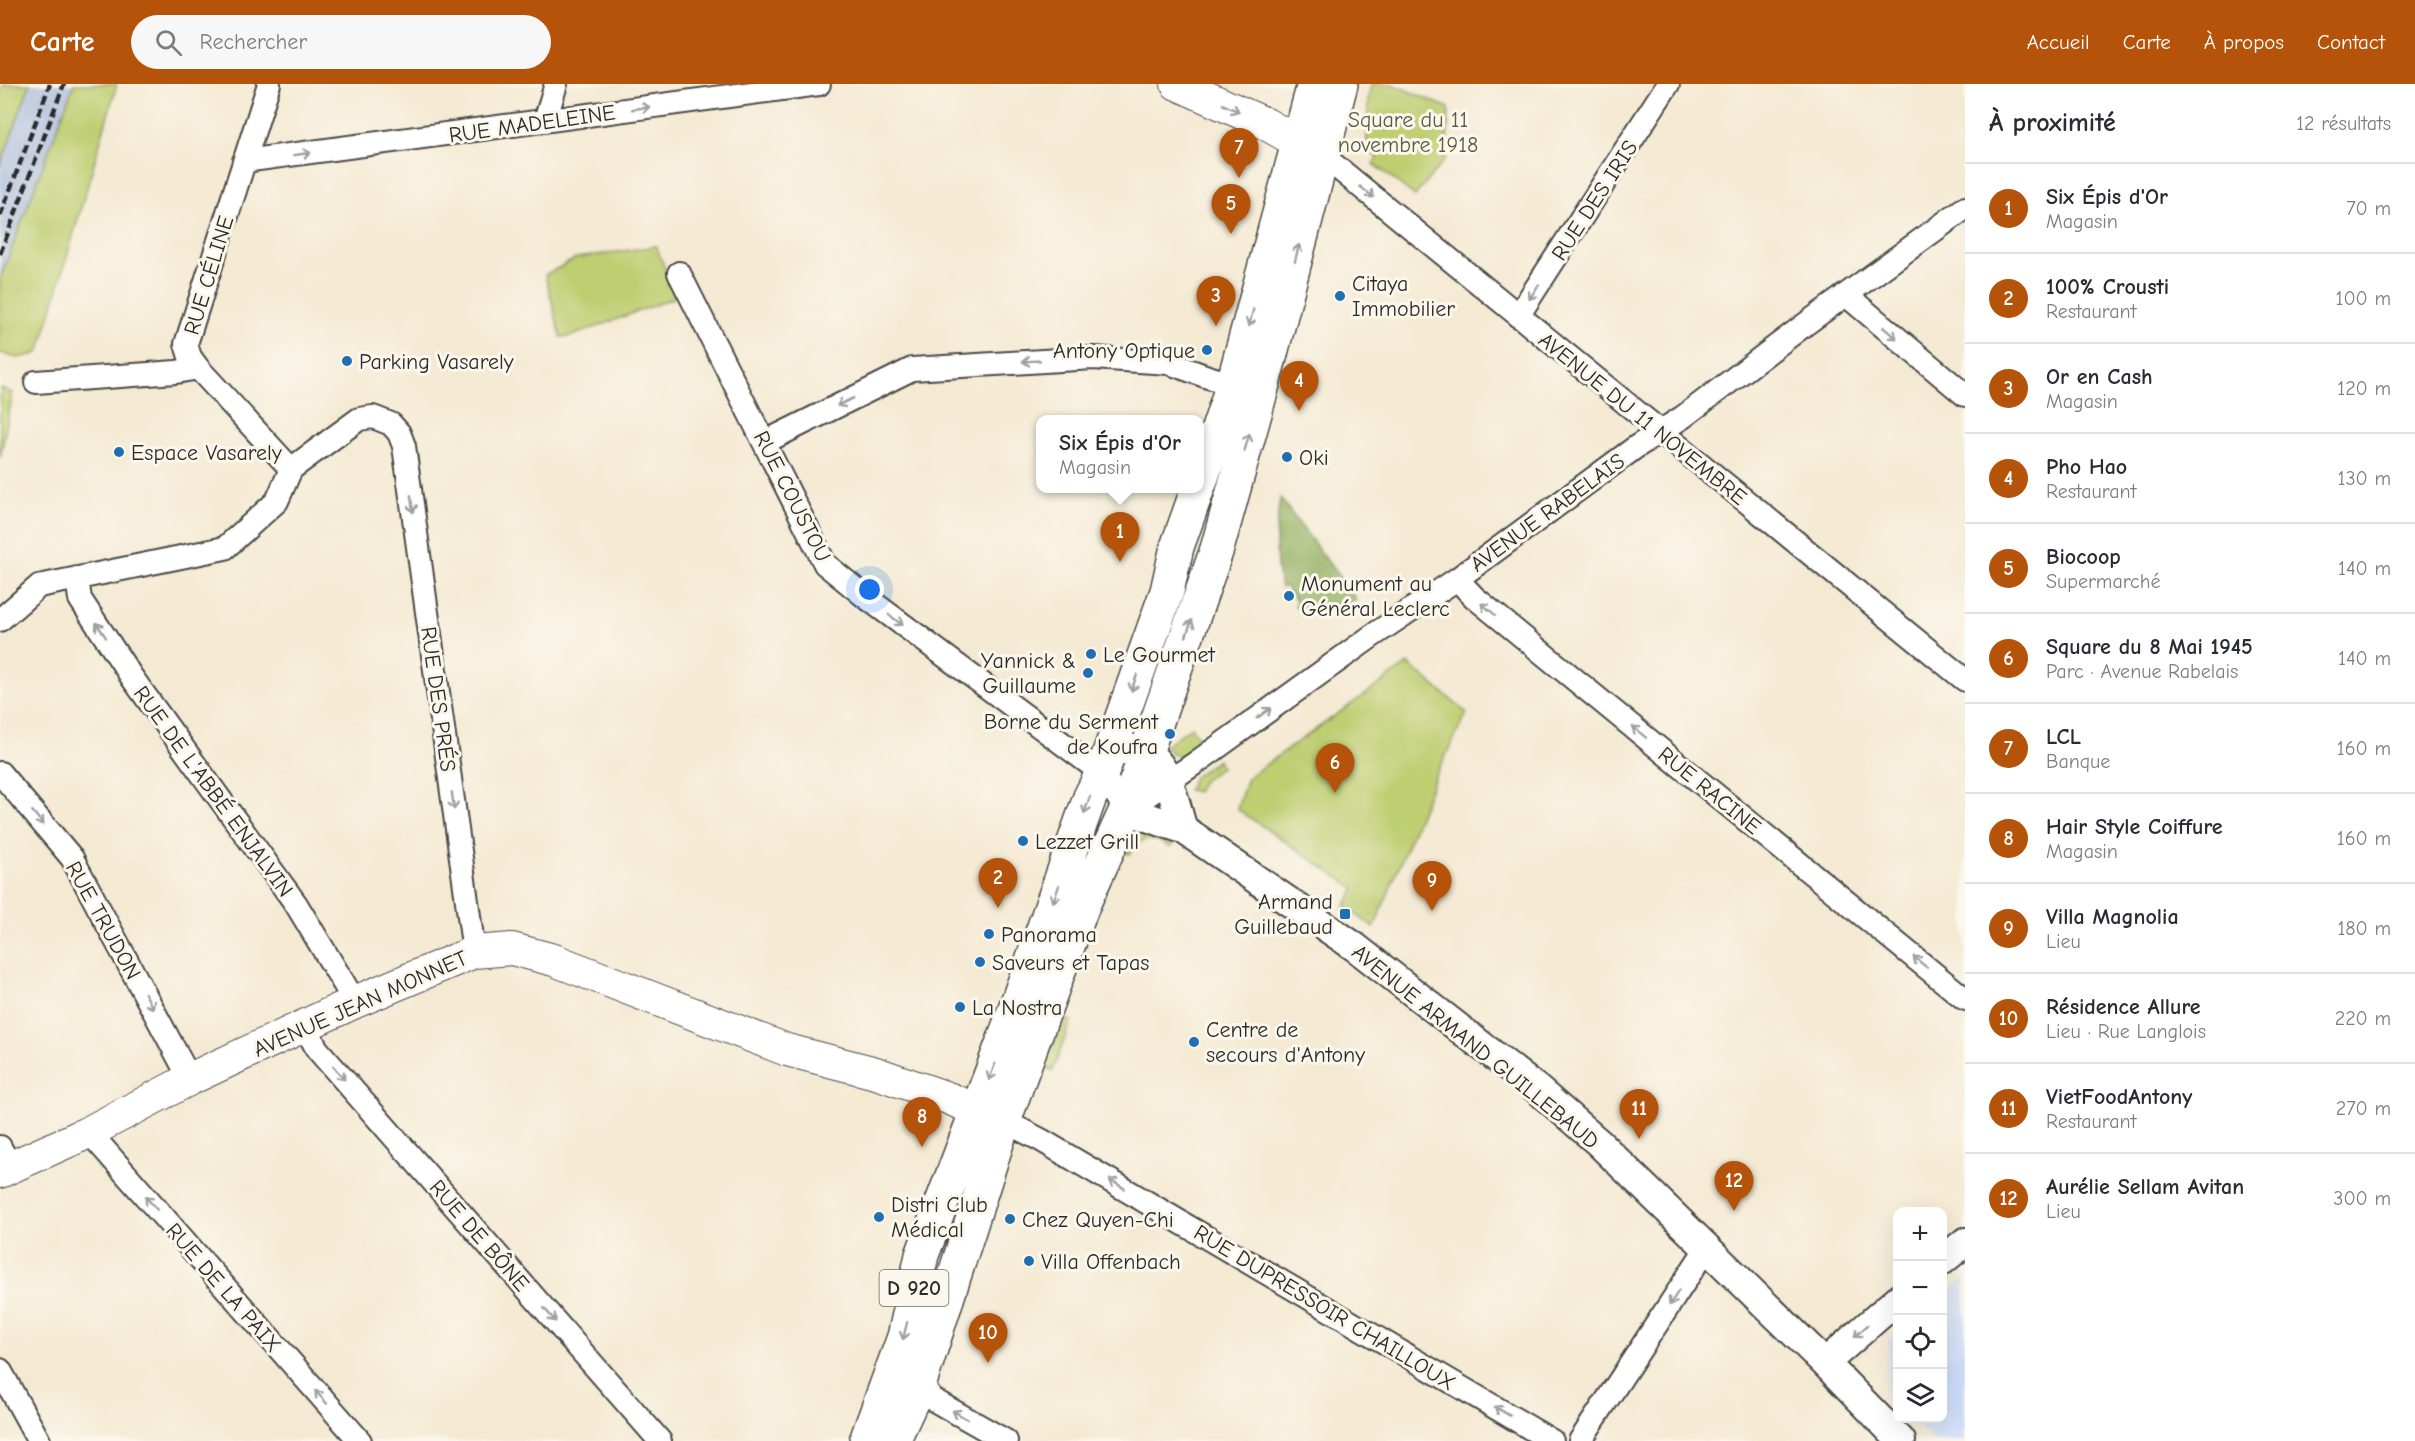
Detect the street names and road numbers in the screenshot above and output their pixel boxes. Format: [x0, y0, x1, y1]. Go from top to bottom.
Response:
street label: RUE MADELEINE [447, 99, 617, 149]
street label: RUE DES IRIS [1546, 136, 1643, 266]
street label: RUE CÉLINE [179, 213, 239, 338]
street label: AVENUE DU 11 NOVEMBRE [1533, 327, 1752, 511]
street label: RUE COUSTOU [748, 427, 836, 566]
street label: AVENUE RABELAIS [1465, 448, 1630, 578]
street label: RUE DES PRÉS [415, 625, 461, 773]
street label: RUE DE L'ABBÉ ENJALVIN [128, 681, 298, 902]
street label: RUE RACINE [1653, 741, 1766, 840]
street label: RUE TRUDON [60, 857, 146, 984]
street label: AVENUE ARMAND GUILLEBAUD [1347, 939, 1604, 1155]
street label: AVENUE JEAN MONNET [249, 945, 472, 1063]
street label: RUE DE BÔNE [424, 1175, 535, 1297]
street label: RUE DE LA PAIX [160, 1218, 286, 1357]
street label: RUE DUPRESSOIR CHAILLOUX [1189, 1219, 1460, 1396]
road number: D 920 [880, 1270, 948, 1306]

